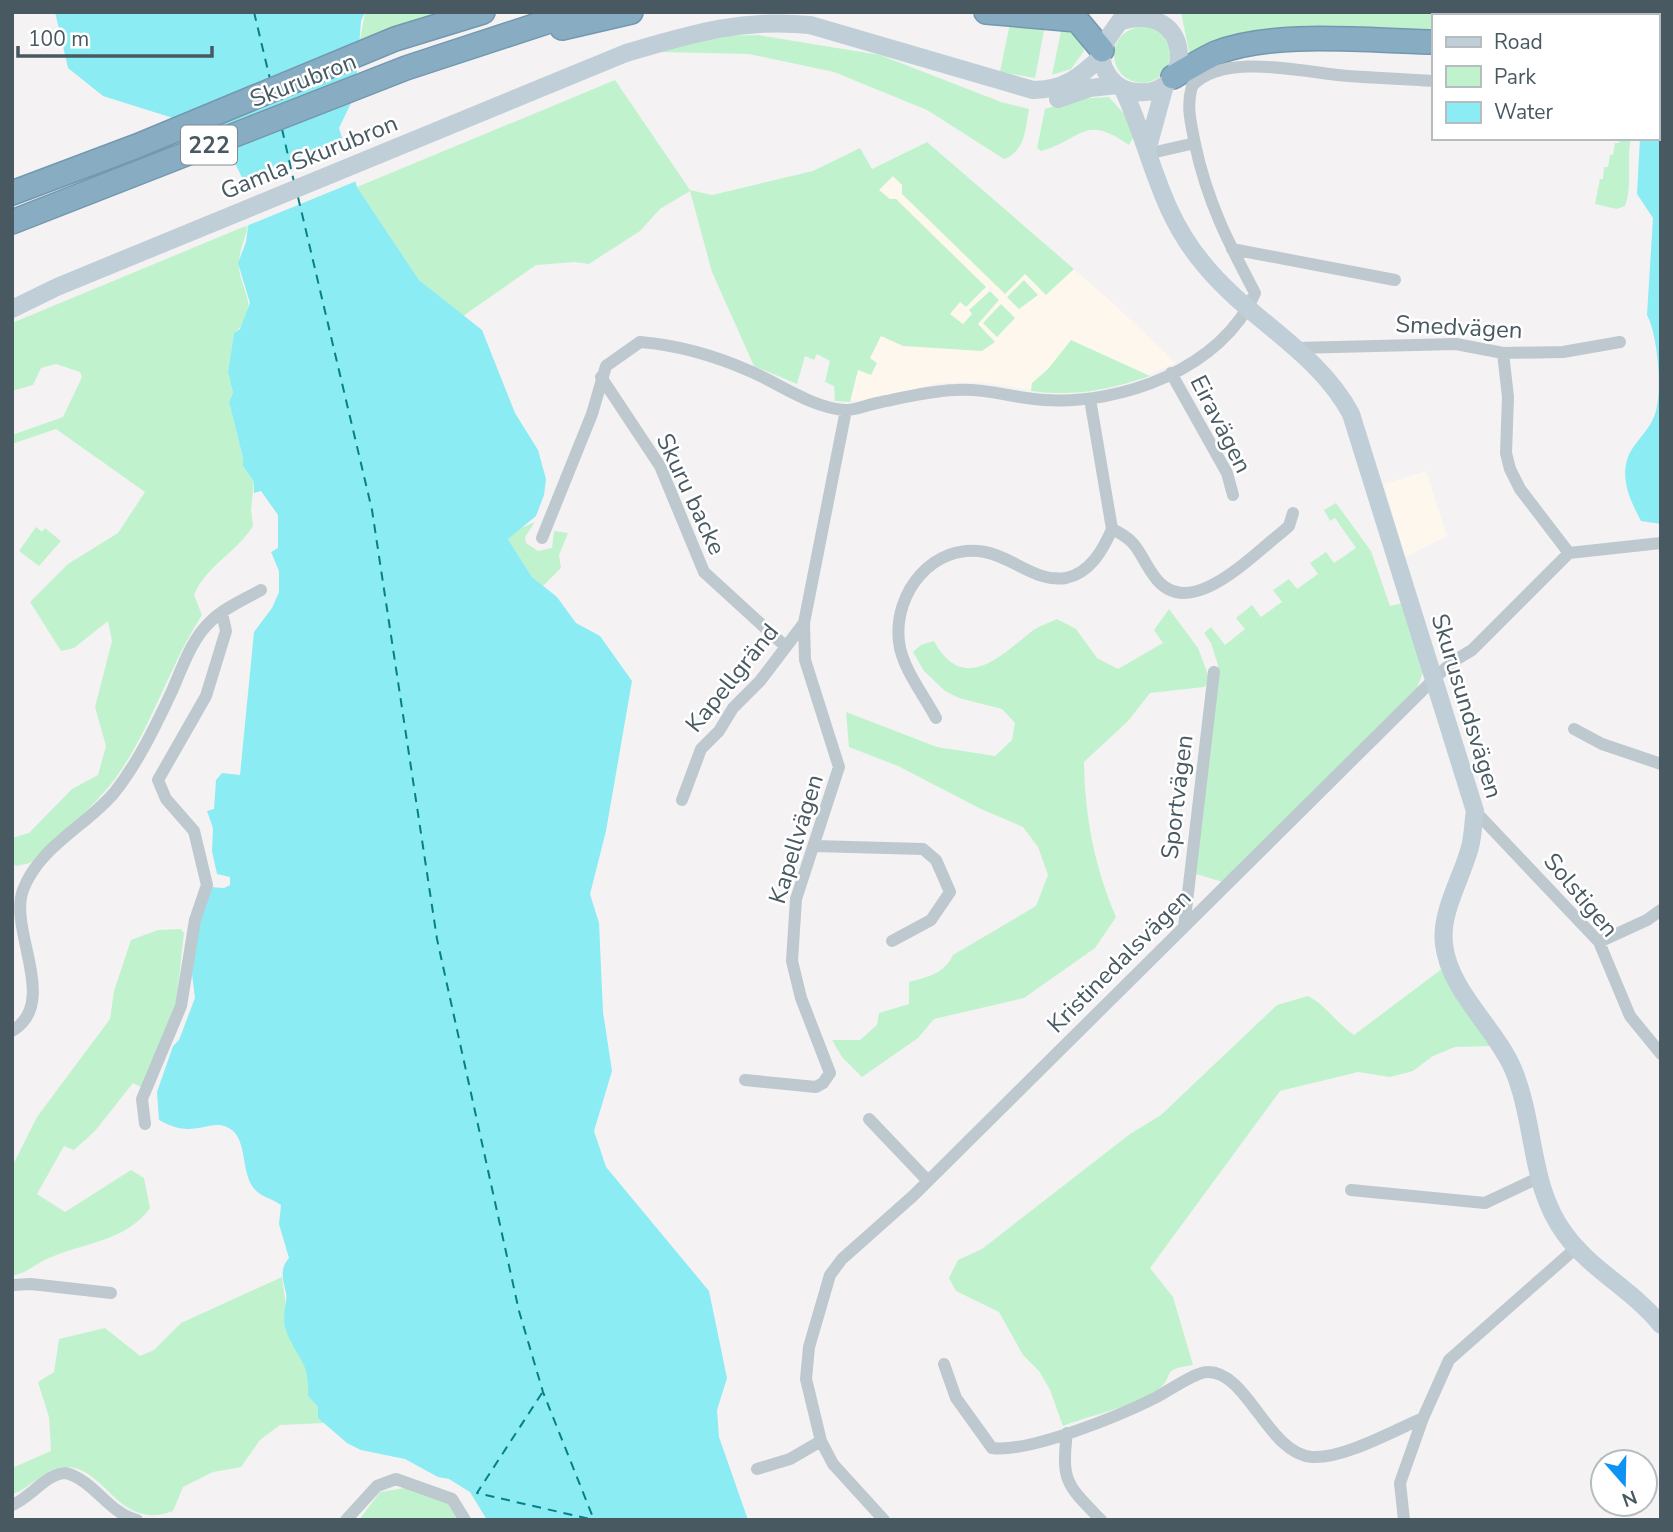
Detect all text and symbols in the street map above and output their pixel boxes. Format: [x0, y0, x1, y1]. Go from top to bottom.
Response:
scale bar [18, 14, 212, 58]
legend [1432, 14, 1659, 140]
text: 100 m [28, 25, 89, 53]
text: Road [1494, 28, 1543, 56]
street label: Skurubron [245, 45, 361, 115]
text: Park [1494, 63, 1536, 91]
text: Water [1494, 98, 1553, 126]
street label: Gamla Skurubron [216, 107, 402, 207]
road number: 222 [181, 126, 237, 164]
street label: Smedvägen [1395, 308, 1523, 346]
street label: Eiravägen [1183, 370, 1259, 478]
street label: Skuru backe [649, 428, 733, 560]
street label: Skurusundsvägen [1424, 610, 1510, 802]
street label: Kapellgränd [678, 617, 786, 739]
street label: Sportvägen [1153, 733, 1201, 861]
street label: Kapellvägen [761, 770, 831, 908]
street label: Solstigen [1536, 846, 1626, 944]
street label: Kristinedalsvägen [1040, 882, 1198, 1040]
north arrow [1589, 1448, 1659, 1518]
text: N [1618, 1483, 1641, 1513]

